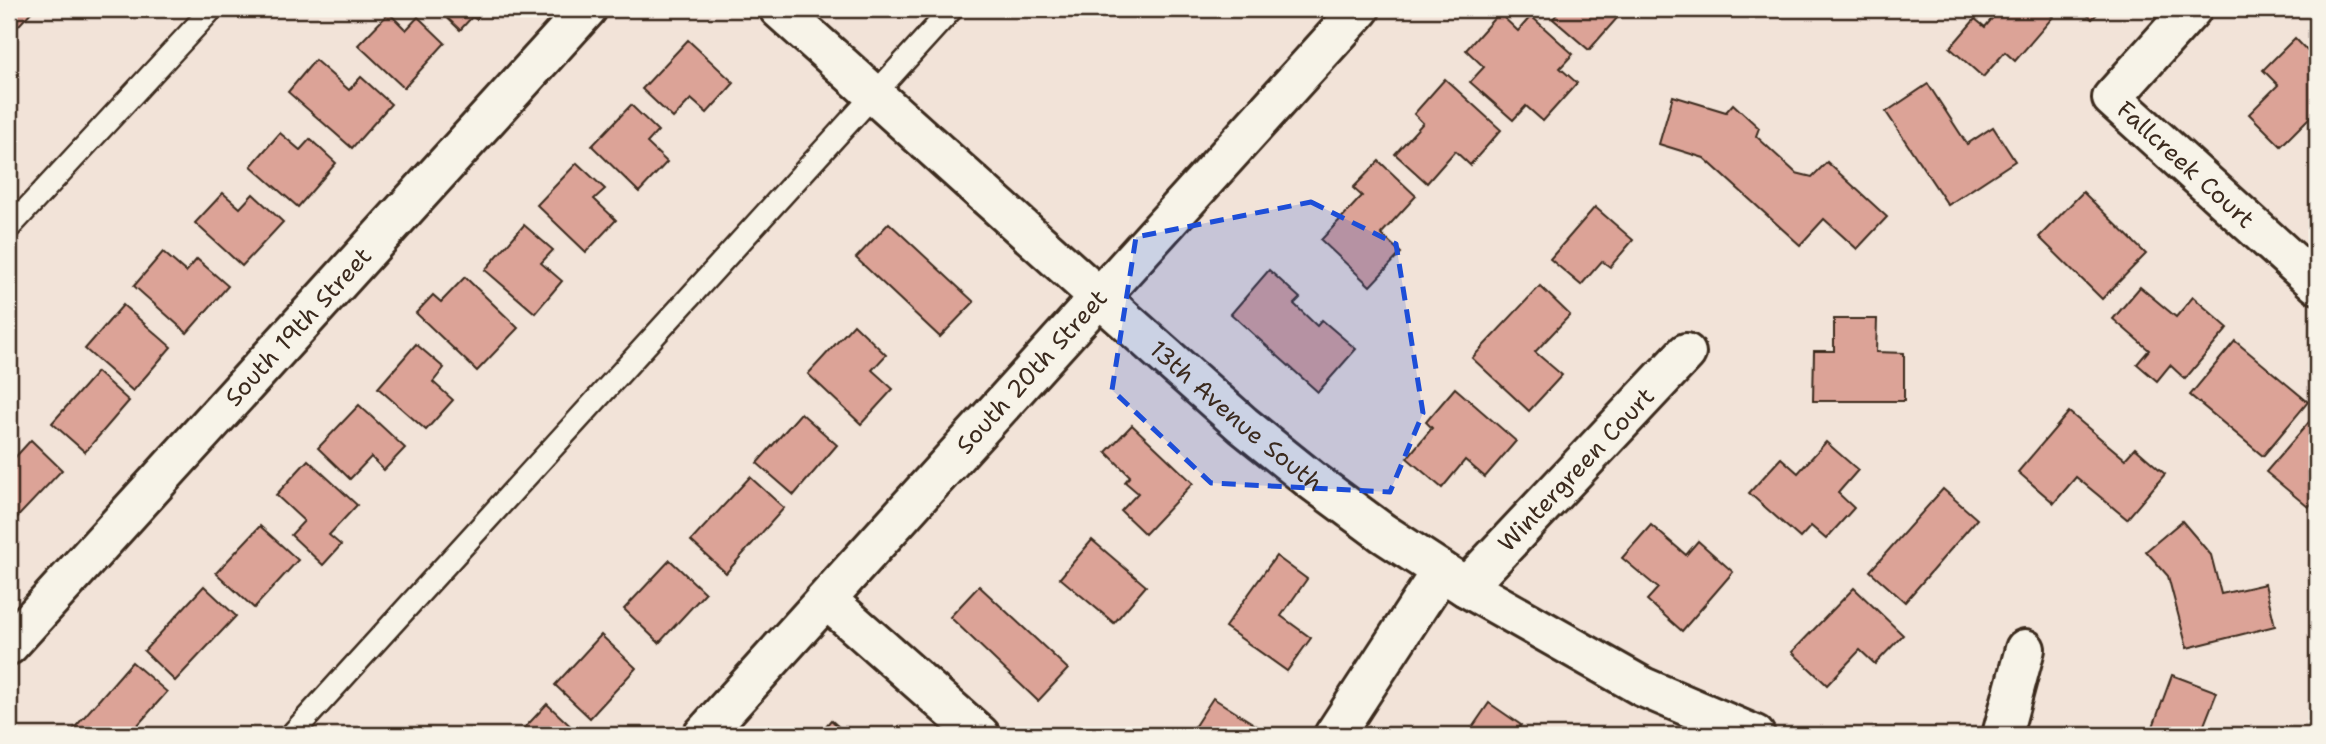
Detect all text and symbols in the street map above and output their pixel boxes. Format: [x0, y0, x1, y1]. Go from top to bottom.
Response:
street label: Fallcreek Court [2110, 94, 2261, 235]
street label: South 19th Street [218, 241, 379, 413]
street label: South 20th Street [949, 283, 1115, 461]
street label: 13th Avenue South [1143, 333, 1329, 499]
street label: Wintergreen Court [1491, 381, 1661, 559]

